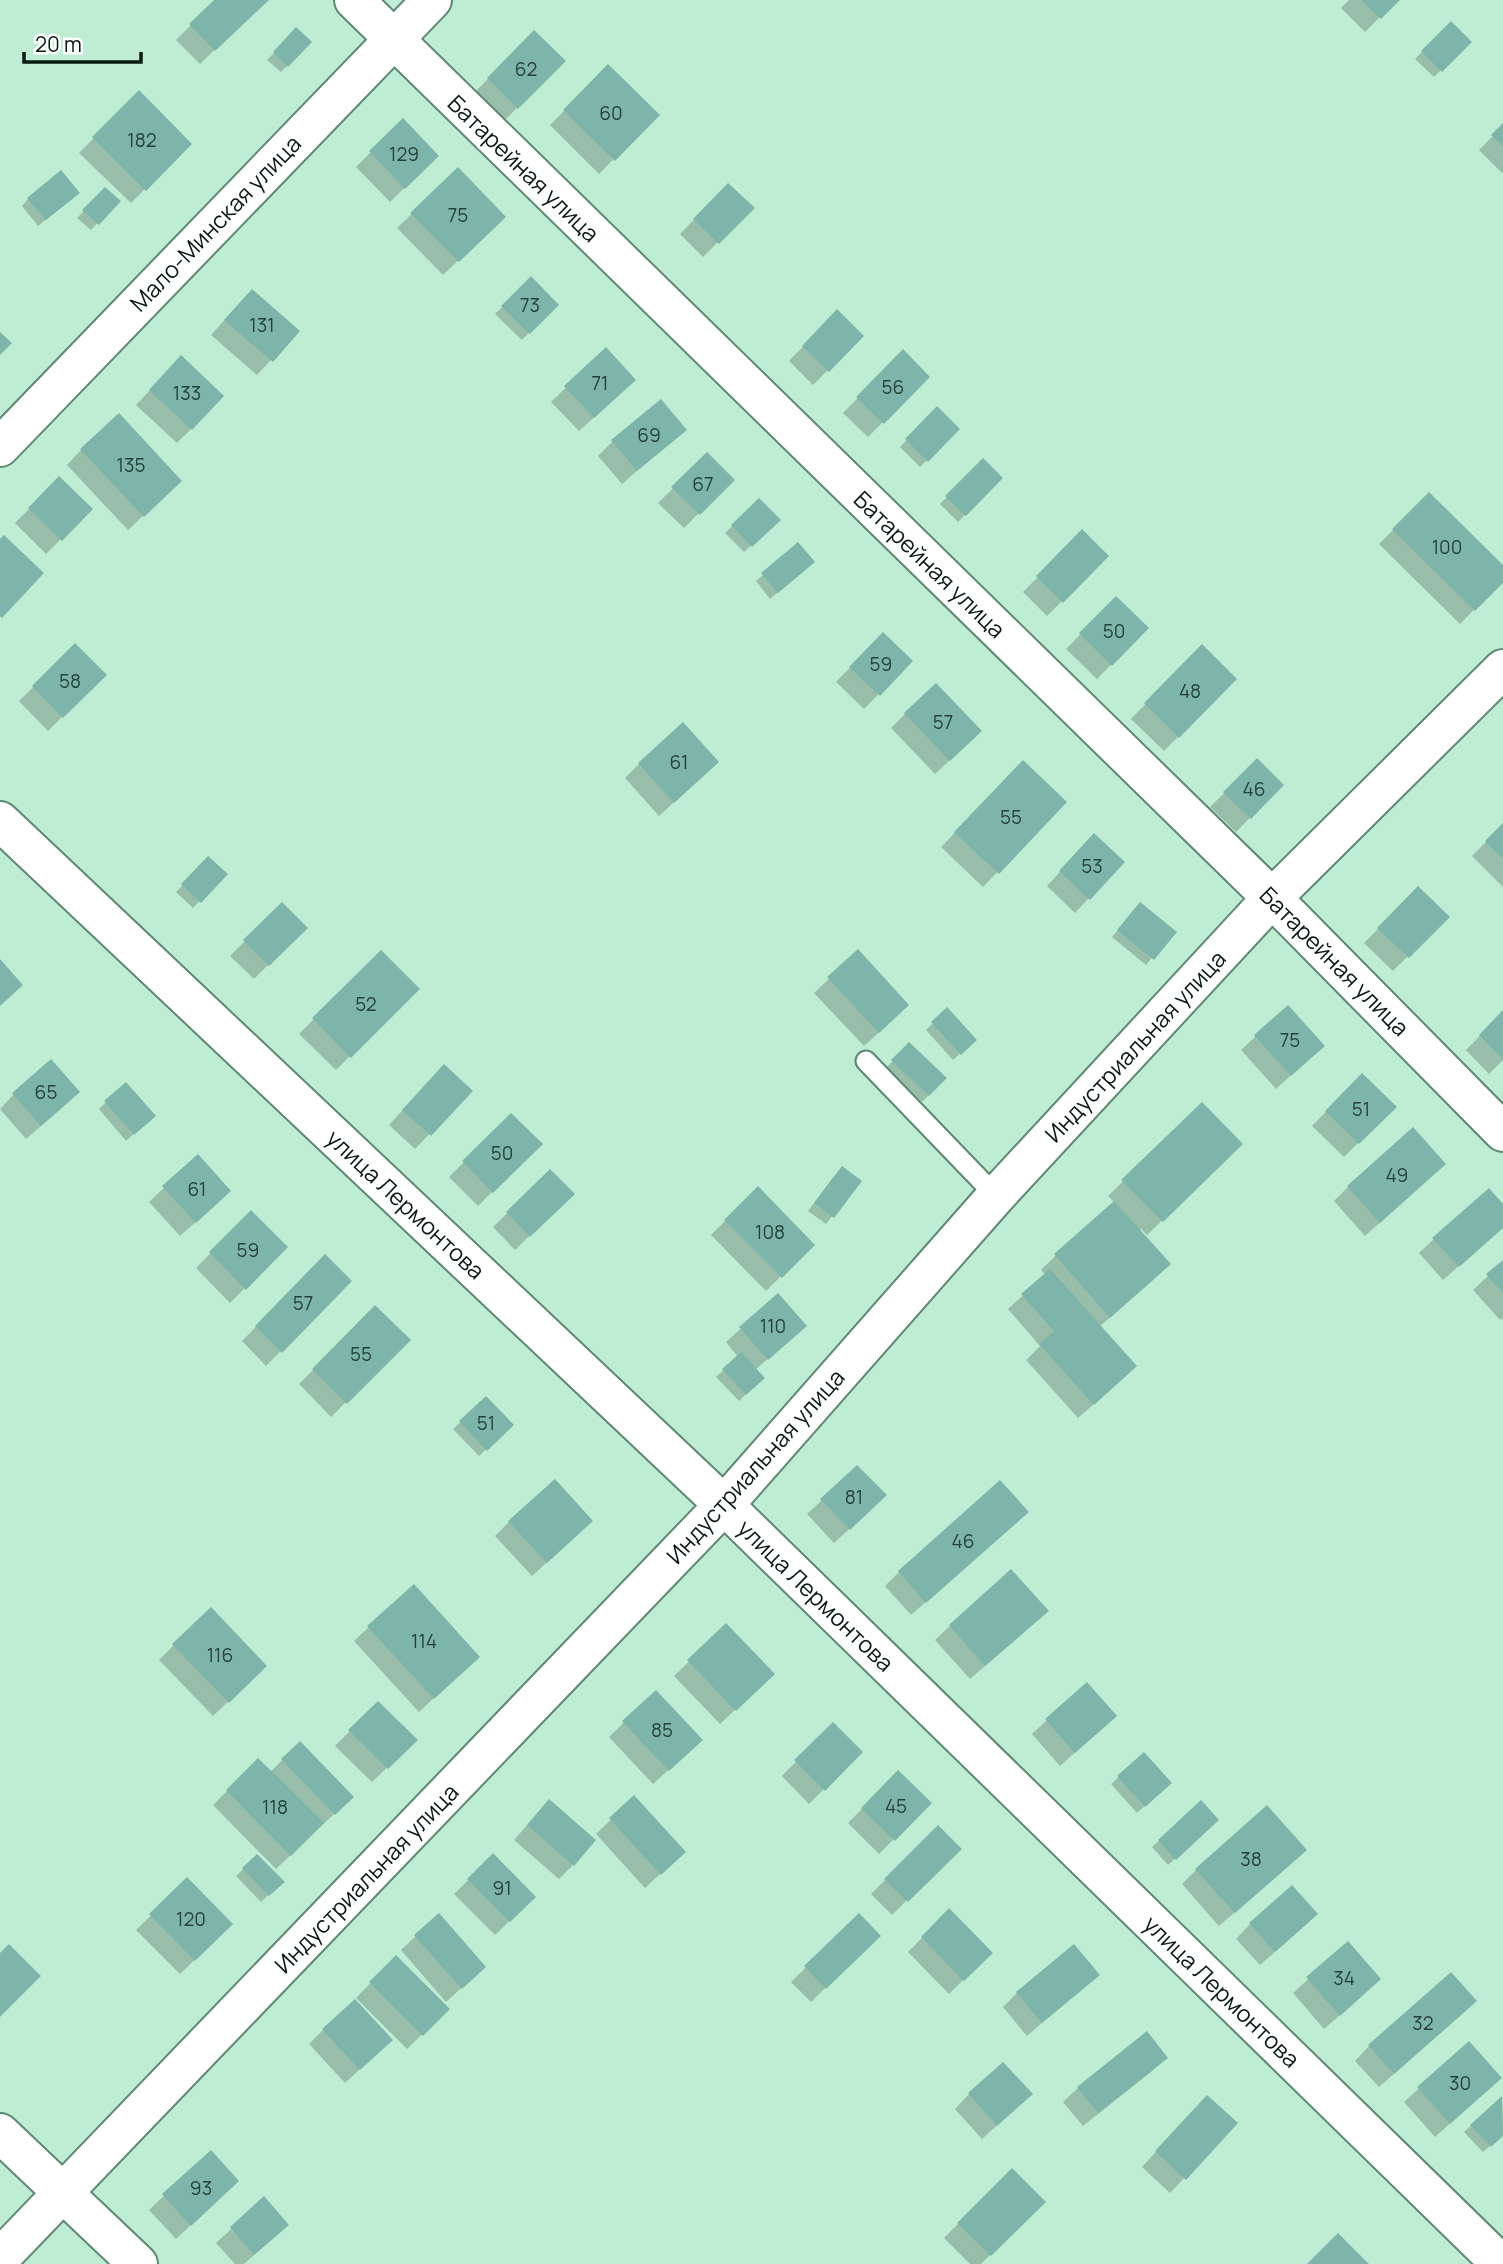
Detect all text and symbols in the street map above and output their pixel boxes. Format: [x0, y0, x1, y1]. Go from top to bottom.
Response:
scale bar [24, 21, 142, 65]
text: 20 m [35, 30, 82, 58]
house number: 62 [515, 56, 537, 82]
street label: Батарейная улица [441, 87, 607, 249]
house number: 60 [599, 100, 623, 126]
house number: 182 [127, 127, 157, 153]
street label: Мало-Минская улица [122, 128, 308, 318]
house number: 129 [389, 141, 419, 167]
house number: 75 [448, 202, 468, 228]
house number: 73 [520, 292, 540, 318]
house number: 131 [249, 312, 275, 338]
house number: 71 [592, 370, 608, 396]
house number: 56 [882, 374, 904, 400]
house number: 133 [173, 380, 201, 406]
house number: 69 [637, 422, 661, 448]
house number: 135 [117, 452, 145, 478]
house number: 67 [692, 471, 714, 497]
street label: Батарейная улица [847, 483, 1013, 645]
house number: 100 [1432, 534, 1462, 560]
house number: 50 [1103, 618, 1125, 644]
house number: 59 [870, 651, 892, 677]
house number: 58 [59, 668, 81, 694]
house number: 48 [1179, 678, 1201, 704]
house number: 57 [933, 709, 953, 735]
house number: 61 [670, 749, 688, 775]
house number: 46 [1243, 776, 1266, 802]
house number: 55 [1000, 804, 1022, 830]
house number: 53 [1081, 853, 1103, 879]
street label: Батарейная улица [1253, 879, 1417, 1043]
street label: Индустриальная улица [1037, 943, 1233, 1149]
house number: 52 [355, 991, 377, 1017]
house number: 75 [1280, 1027, 1300, 1053]
house number: 65 [35, 1079, 57, 1105]
house number: 51 [1352, 1096, 1370, 1122]
street label: улица Лермонтова [320, 1122, 492, 1286]
house number: 50 [491, 1140, 513, 1166]
house number: 49 [1386, 1162, 1408, 1188]
house number: 61 [188, 1176, 206, 1202]
house number: 108 [755, 1219, 785, 1245]
house number: 59 [237, 1237, 259, 1263]
house number: 57 [293, 1290, 313, 1316]
house number: 110 [760, 1313, 786, 1339]
house number: 55 [350, 1341, 372, 1367]
street label: Индустриальная улица [659, 1362, 851, 1570]
house number: 51 [477, 1410, 495, 1436]
house number: 81 [845, 1484, 863, 1510]
street label: улица Лермонтова [731, 1512, 901, 1678]
house number: 46 [952, 1528, 975, 1554]
house number: 114 [411, 1628, 437, 1654]
house number: 116 [207, 1642, 233, 1668]
house number: 85 [651, 1717, 673, 1743]
street label: Индустриальная улица [267, 1776, 465, 1980]
house number: 45 [885, 1793, 907, 1819]
house number: 118 [262, 1794, 288, 1820]
house number: 38 [1240, 1846, 1262, 1872]
house number: 91 [492, 1875, 512, 1901]
house number: 120 [176, 1906, 206, 1932]
street label: улица Лермонтова [1137, 1908, 1307, 2074]
house number: 34 [1333, 1965, 1355, 1991]
house number: 32 [1412, 2010, 1434, 2036]
house number: 30 [1449, 2070, 1471, 2096]
house number: 93 [190, 2175, 212, 2201]

